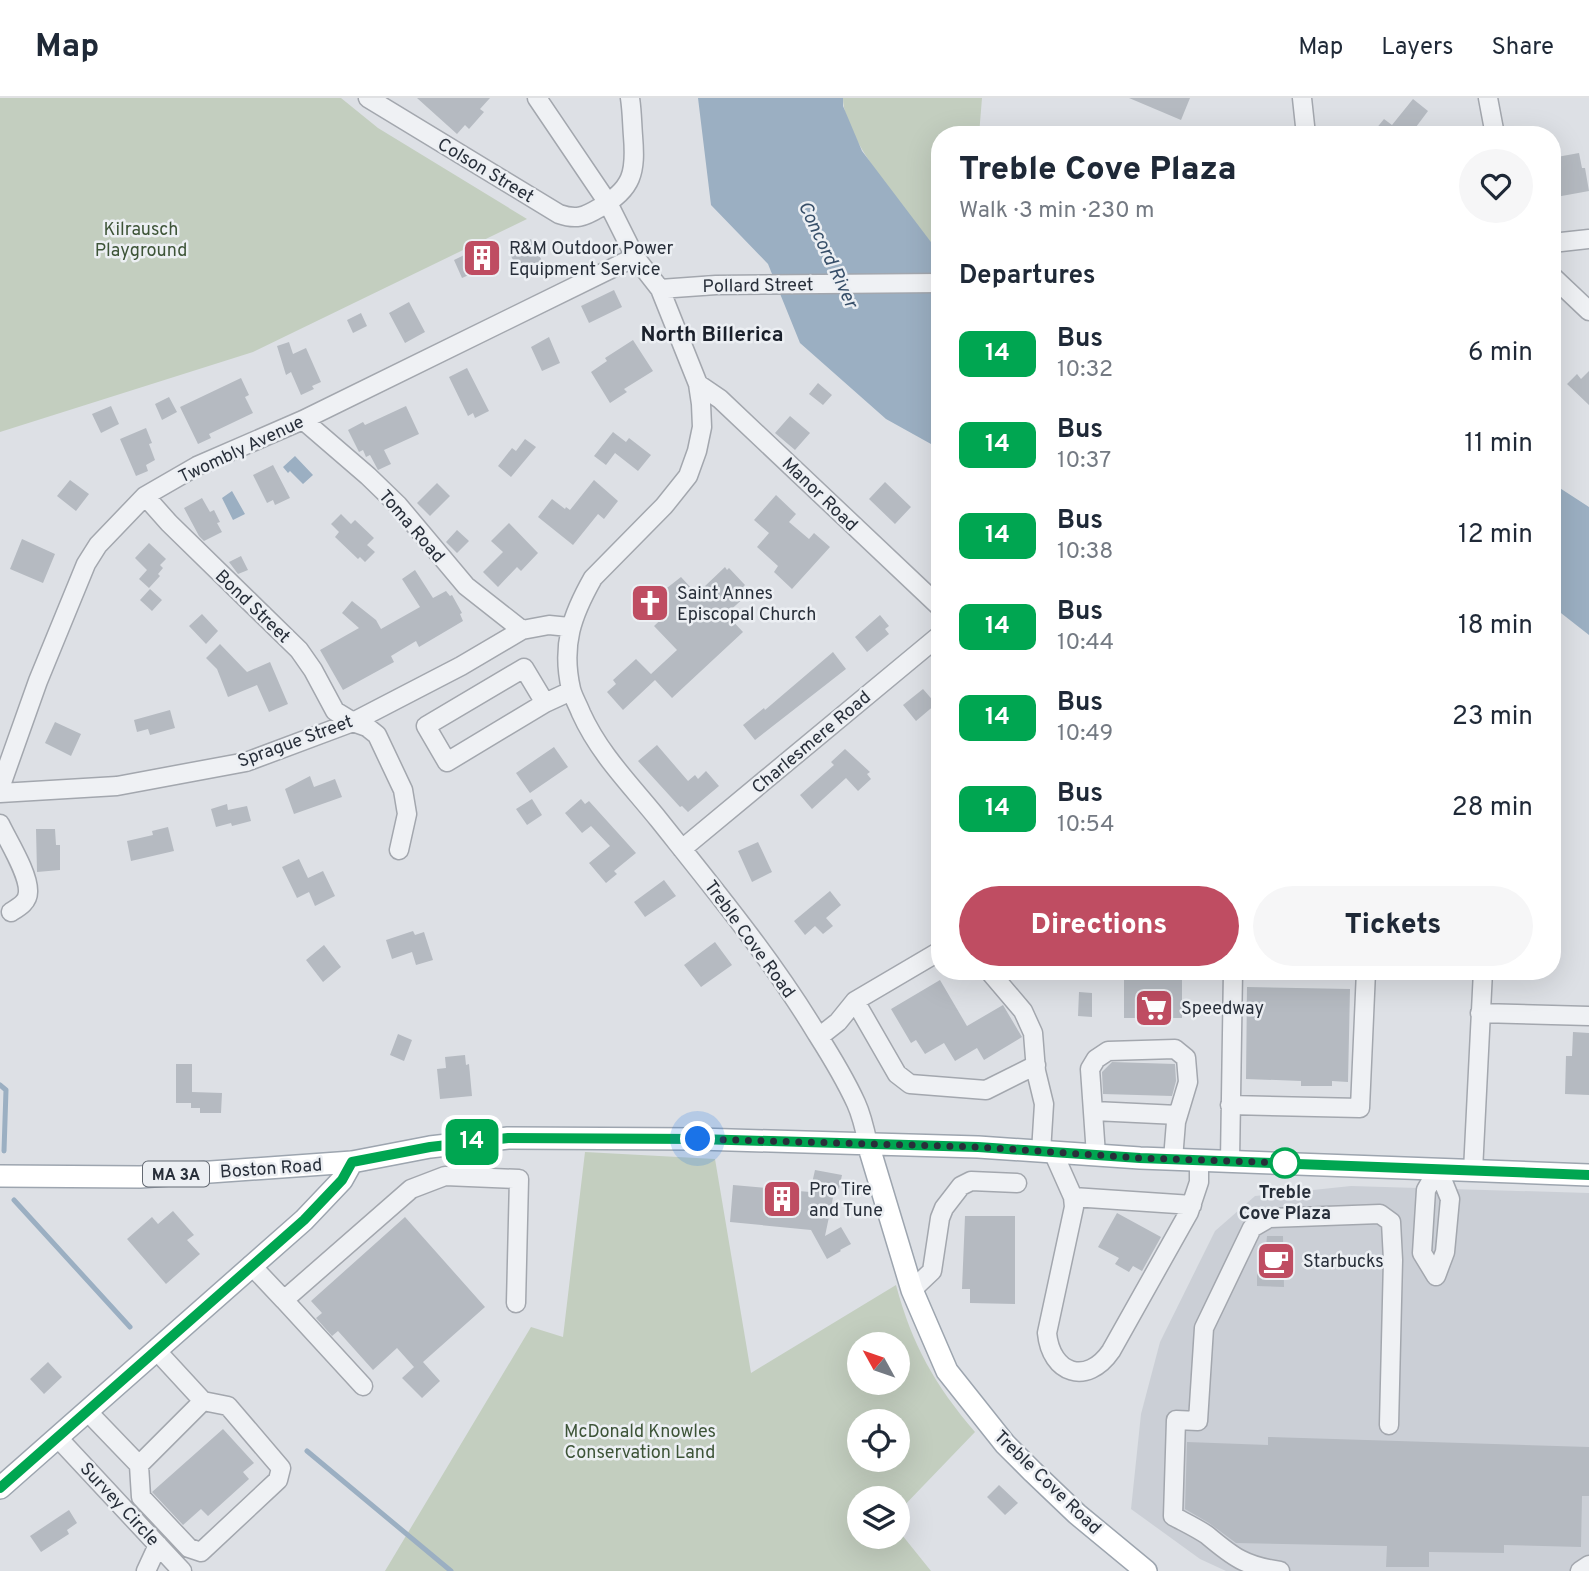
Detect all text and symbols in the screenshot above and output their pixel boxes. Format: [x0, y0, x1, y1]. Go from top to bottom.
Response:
text: Map [35, 27, 99, 69]
text: Map [1298, 33, 1343, 63]
text: Layers [1381, 33, 1453, 63]
text: Share [1491, 33, 1554, 63]
street label: Colson Street [433, 133, 538, 209]
button: heart [1459, 149, 1533, 223]
text: Treble Cove Plaza [959, 150, 1236, 192]
water label: Concord River [792, 197, 863, 314]
text: Walk · 3 min · 230 m [959, 197, 1155, 226]
park label: Kilrausch Playground [95, 219, 187, 263]
building icon: R&M Outdoor Power Equipment Service [461, 237, 503, 279]
place label: R&M Outdoor Power Equipment Service [509, 238, 674, 282]
text: Departures [959, 260, 1096, 293]
street label: Pollard Street [702, 274, 814, 299]
district label: North Billerica [640, 322, 784, 349]
text: Bus [1057, 323, 1103, 356]
text: 6 min [1468, 337, 1533, 370]
text: 14 [985, 339, 1010, 369]
text: 10:32 [1057, 356, 1113, 385]
street label: Twombly Avenue [175, 411, 308, 489]
text: Bus [1057, 414, 1103, 447]
text: 11 min [1464, 428, 1533, 461]
text: 14 [985, 430, 1010, 460]
text: 10:37 [1057, 447, 1111, 476]
street label: Manor Road [776, 453, 862, 537]
street label: Toma Road [373, 486, 449, 568]
text: Bus [1057, 505, 1103, 538]
text: 12 min [1458, 519, 1533, 552]
text: 14 [985, 521, 1010, 551]
text: 10:38 [1057, 538, 1113, 567]
street label: Bond Street [209, 565, 295, 649]
church icon: Saint Annes Episcopal Church [629, 582, 671, 624]
place label: Saint Annes Episcopal Church [677, 583, 816, 627]
text: Bus [1057, 596, 1103, 629]
text: 18 min [1458, 610, 1533, 643]
text: 14 [985, 612, 1010, 642]
text: 10:44 [1057, 629, 1114, 658]
street label: Charlesmere Road [748, 687, 876, 800]
text: Bus [1057, 687, 1103, 720]
text: 23 min [1452, 701, 1533, 734]
text: 14 [985, 703, 1010, 733]
street label: Sprague Street [235, 711, 356, 774]
text: 10:49 [1057, 720, 1113, 749]
text: Bus [1057, 778, 1103, 811]
text: 28 min [1452, 792, 1533, 825]
text: 14 [985, 794, 1010, 824]
text: 10:54 [1057, 811, 1115, 840]
street label: Treble Cove Road [698, 876, 799, 1003]
button: Directions [959, 886, 1239, 966]
button: Tickets [1253, 886, 1533, 966]
supermarket icon: Speedway [1133, 987, 1175, 1029]
place label: Speedway [1181, 998, 1264, 1021]
line badge: 14 [440, 1119, 504, 1165]
your location [680, 1121, 715, 1156]
text: 14 [459, 1127, 485, 1157]
marker: Treble Cove Plaza [1270, 1148, 1300, 1178]
street label: Boston Road [219, 1154, 323, 1185]
road number: MA 3A [143, 1162, 209, 1186]
building icon: Pro Tire and Tune [761, 1178, 803, 1220]
place label: Pro Tire and Tune [809, 1179, 883, 1223]
place label: Treble Cove Plaza [1239, 1182, 1331, 1226]
cafe icon: Starbucks [1255, 1240, 1297, 1282]
place label: Starbucks [1303, 1251, 1384, 1274]
north arrow [847, 1332, 910, 1395]
map controls [847, 1332, 910, 1549]
button: locate [847, 1409, 910, 1472]
park label: McDonald Knowles Conservation Land [564, 1421, 716, 1465]
street label: Treble Cove Road [989, 1426, 1105, 1540]
street label: Survey Circle [74, 1458, 164, 1552]
button: layers [847, 1486, 910, 1549]

